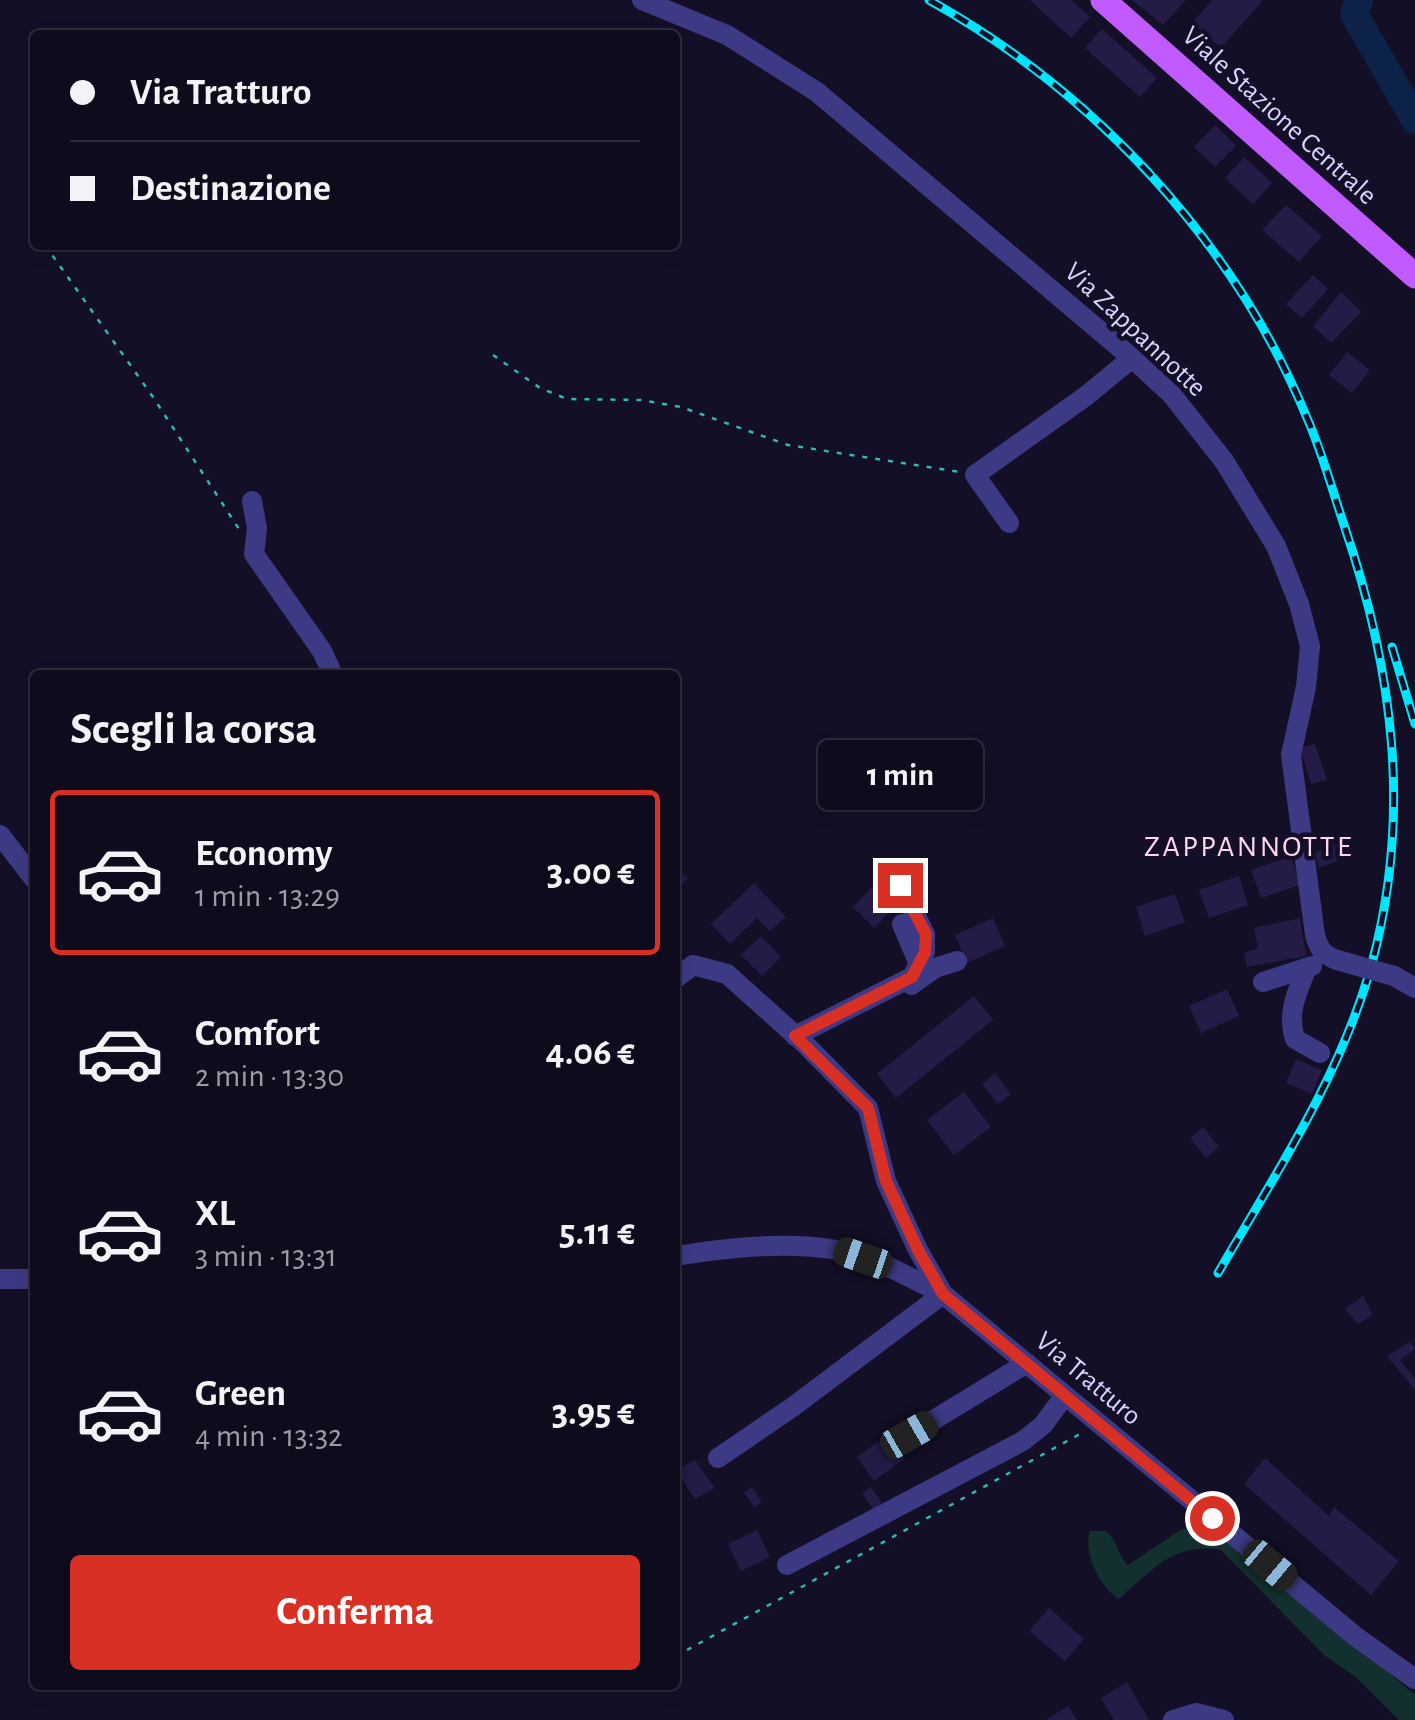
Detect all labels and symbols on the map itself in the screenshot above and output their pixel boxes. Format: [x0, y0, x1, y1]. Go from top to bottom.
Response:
street label: Viale Stazione Centrale [1177, 22, 1381, 210]
street label: Via Zappannotte [1059, 258, 1211, 402]
callout: 1 min [818, 740, 982, 810]
district label: ZAPPANNOTTE [1144, 832, 1354, 862]
route end [878, 863, 923, 908]
car [830, 1234, 896, 1282]
street label: Via Tratturo [1030, 1327, 1146, 1431]
car [876, 1407, 942, 1463]
route start [1190, 1496, 1235, 1541]
car [1237, 1534, 1303, 1596]

